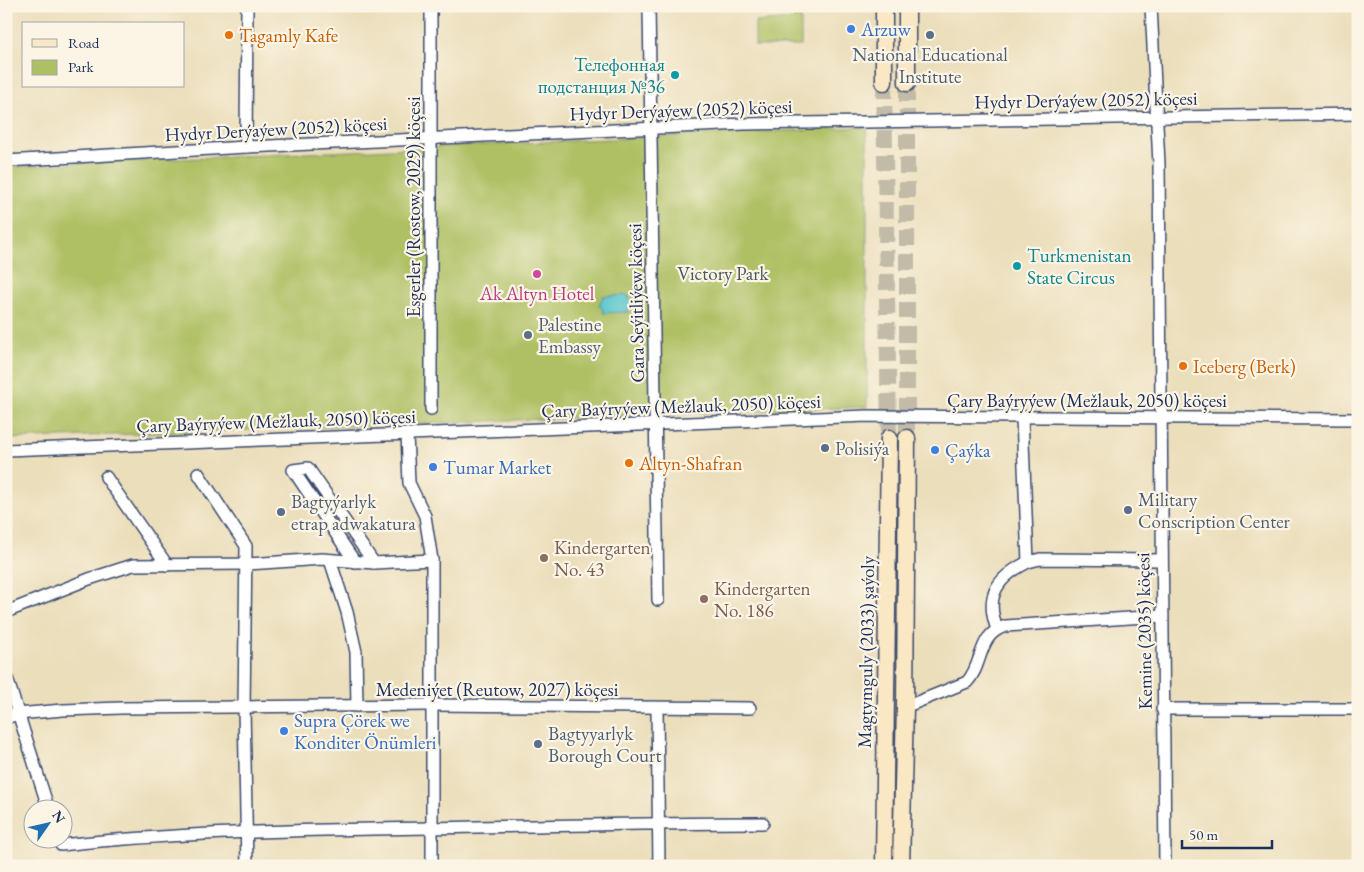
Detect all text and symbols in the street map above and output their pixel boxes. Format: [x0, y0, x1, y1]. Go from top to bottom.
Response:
place label: Arzuw [860, 17, 912, 42]
legend [22, 22, 185, 88]
place label: Tagamly Kafe [239, 23, 338, 48]
marker: Arzuw [845, 23, 857, 35]
marker: Tagamly Kafe [223, 29, 235, 41]
marker: National Educational Institute [924, 29, 936, 41]
text: Road [68, 33, 100, 52]
place label: National Educational Institute [852, 42, 1008, 89]
place label: Телефонная подстанция №36 [538, 52, 665, 99]
text: Park [68, 57, 95, 76]
marker: Телефонная подстанция №36 [669, 69, 681, 81]
street label: Hydyr Derýaýew (2052) köçesi [974, 86, 1198, 114]
street label: Hydyr Derýaýew (2052) köçesi [569, 94, 793, 126]
street label: Esgerler (Rostow, 2029) köçesi [401, 96, 426, 318]
street label: Hydyr Derýaýew (2052) köçesi [164, 111, 388, 147]
street label: Gara Seýitliýew köçesi [622, 223, 650, 383]
place label: Turkmenistan State Circus [1027, 243, 1132, 290]
marker: Turkmenistan State Circus [1011, 260, 1023, 272]
park label: Victory Park [678, 261, 770, 286]
marker: Ak Altyn Hotel [531, 268, 543, 280]
place label: Ak Altyn Hotel [479, 281, 595, 306]
place label: Palestine Embassy [538, 312, 602, 359]
marker: Palestine Embassy [522, 329, 534, 341]
place label: Iceberg (Berk) [1193, 354, 1296, 379]
marker: Iceberg (Berk) [1177, 360, 1189, 372]
street label: Çary Baýryýew (Mežlauk, 2050) köçesi [947, 388, 1227, 413]
street label: Çary Baýryýew (Mežlauk, 2050) köçesi [541, 389, 822, 423]
street label: Çary Baýryýew (Mežlauk, 2050) köçesi [136, 404, 417, 438]
place label: Polisiýa [835, 436, 890, 461]
place label: Çaýka [945, 438, 991, 463]
marker: Polisiýa [819, 442, 831, 454]
marker: Çaýka [929, 444, 941, 456]
place label: Altyn-Shafran [638, 451, 742, 476]
place label: Tumar Market [443, 455, 551, 480]
marker: Altyn-Shafran [623, 457, 635, 469]
marker: Tumar Market [427, 461, 439, 473]
place label: Military Conscription Center [1138, 487, 1291, 534]
place label: Bagtyýarlyk etrap adwakatura [291, 489, 416, 536]
marker: Military Conscription Center [1122, 504, 1134, 516]
marker: Bagtyýarlyk etrap adwakatura [275, 506, 287, 518]
place label: Kindergarten No. 43 [554, 535, 651, 582]
marker: Kindergarten No. 43 [538, 552, 550, 564]
street label: Kemine (2035) köçesi [1130, 552, 1158, 710]
street label: Magtymguly (2033) şaýoly [852, 555, 880, 748]
place label: Kindergarten No. 186 [714, 576, 811, 623]
marker: Kindergarten No. 186 [698, 593, 710, 605]
street label: Medeniýet (Reutow, 2027) köçesi [376, 677, 619, 702]
place label: Supra Çörek we Konditer Önümleri [294, 708, 437, 755]
place label: Bagtyyarlyk Borough Court [548, 721, 661, 768]
marker: Supra Çörek we Konditer Önümleri [278, 725, 290, 737]
marker: Bagtyyarlyk Borough Court [532, 738, 544, 750]
north arrow [22, 800, 72, 850]
text: N [48, 807, 70, 827]
scale bar [1182, 817, 1272, 849]
text: 50 m [1189, 825, 1218, 844]

